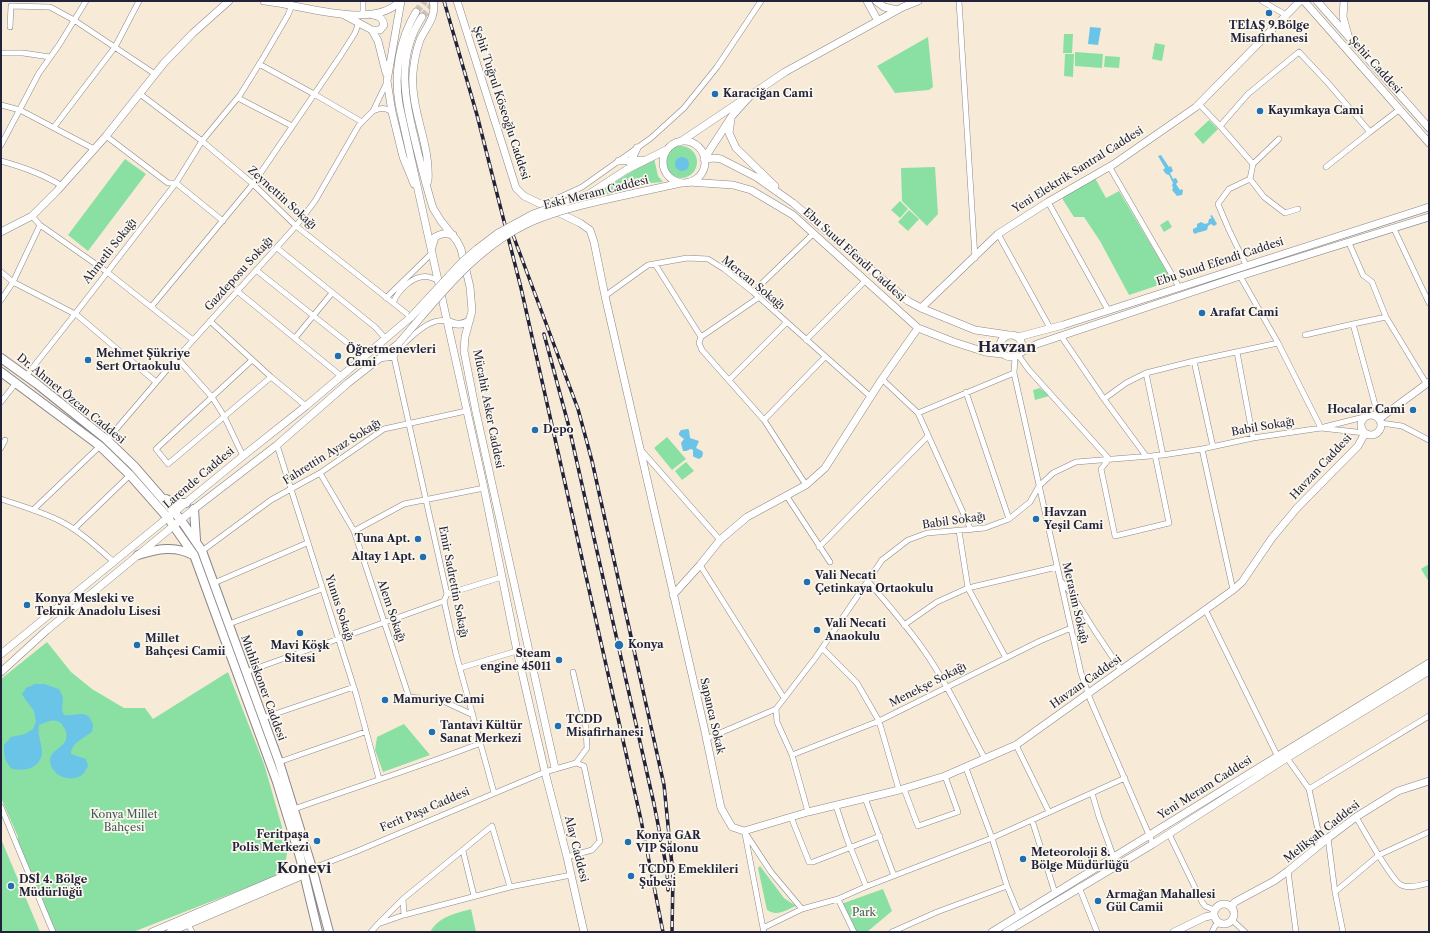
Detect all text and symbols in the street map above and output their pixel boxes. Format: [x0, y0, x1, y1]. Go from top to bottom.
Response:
marker: TEİAŞ 9.Bölge Misafirhanesi [1264, 8, 1274, 18]
place label: TEİAŞ 9.Bölge Misafirhanesi [1229, 19, 1309, 45]
street label: Şehit Tuğrul Köseoğlu Caddesi [470, 24, 532, 182]
street label: Şehir Caddesi [1346, 34, 1404, 96]
place label: Karaciğan Cami [723, 87, 813, 101]
marker: Karaciğan Cami [710, 89, 720, 99]
place label: Kayımkaya Cami [1268, 104, 1364, 118]
marker: Kayımkaya Cami [1255, 106, 1265, 116]
street label: Yeni Elektrik Santral Caddesi [1010, 124, 1146, 216]
street label: Zeynettin Sokağı [245, 164, 319, 232]
street label: Eski Meram Caddesi [542, 174, 650, 212]
street label: Ebu Suud Efendi Caddesi [800, 206, 908, 304]
street label: Ahmetli Sokağı [80, 216, 140, 286]
street label: Gazdeposu Sokağı [202, 234, 276, 314]
street label: Ebu Suud Efendi Caddesi [1155, 235, 1285, 289]
street label: Mercan Sokağı [719, 254, 787, 312]
place label: Arafat Cami [1210, 306, 1278, 320]
marker: Arafat Cami [1197, 308, 1207, 318]
district label: Havzan [978, 339, 1036, 357]
place label: Öğretmenevleri Cami [346, 343, 436, 369]
place label: Mehmet Şükriye Sert Ortaokulu [96, 347, 190, 373]
street label: Mücahit Asker Caddesi [470, 348, 506, 470]
street label: Dr. Ahmet Özcan Caddesi [14, 351, 128, 447]
marker: Öğretmenevleri Cami [333, 351, 343, 361]
marker: Mehmet Şükriye Sert Ortaokulu [83, 355, 93, 365]
place label: Hocalar Cami [1327, 403, 1405, 417]
marker: Hocalar Cami [1408, 405, 1418, 415]
street label: Babil Sokağı [1230, 415, 1296, 439]
street label: Fahrettin Ayaz Sokağı [281, 416, 383, 488]
place label: Depo [543, 423, 573, 437]
marker: Depo [530, 425, 540, 435]
street label: Havzan Caddesi [1288, 432, 1354, 502]
street label: Larende Caddesi [161, 445, 237, 511]
place label: Havzan Yeşil Cami [1044, 506, 1103, 532]
street label: Babil Sokağı [921, 510, 987, 532]
marker: Havzan Yeşil Cami [1031, 514, 1041, 524]
street label: Emir Sadrettin Sokağı [436, 525, 470, 639]
place label: Tuna Apt. [355, 532, 410, 546]
marker: Tuna Apt. [413, 534, 423, 544]
place label: Altay 1 Apt. [352, 550, 415, 564]
marker: Altay 1 Apt. [418, 552, 428, 562]
street label: Merasim Sokağı [1059, 561, 1091, 645]
place label: Vali Necati Çetinkaya Ortaokulu [815, 569, 934, 595]
street label: Yunus Sokağı [322, 573, 356, 643]
marker: Vali Necati Çetinkaya Ortaokulu [802, 577, 812, 587]
street label: Alem Sokağı [374, 578, 408, 644]
place label: Konya Mesleki ve Teknik Anadolu Lisesi [35, 592, 161, 618]
marker: Konya Mesleki ve Teknik Anadolu Lisesi [22, 600, 32, 610]
place label: Vali Necati Anaokulu [825, 617, 886, 643]
marker: Vali Necati Anaokulu [812, 625, 822, 635]
marker: Mavi Köşk Sitesi [295, 628, 305, 638]
place label: Millet Bahçesi Camii [145, 632, 226, 658]
street label: Muhliskoner Caddesi [238, 633, 288, 743]
place label: Konya [628, 638, 664, 652]
place label: Mavi Köşk Sitesi [271, 639, 329, 665]
marker: Konya [613, 639, 625, 651]
marker: Millet Bahçesi Camii [132, 640, 142, 650]
place label: Steam engine 45011 [480, 647, 551, 673]
street label: Havzan Caddesi [1048, 652, 1124, 712]
marker: Steam engine 45011 [554, 655, 564, 665]
street label: Menekşe Sokağı [887, 660, 969, 710]
street label: Sapanca Sokak [697, 677, 727, 755]
place label: Mamuriye Cami [393, 693, 484, 707]
marker: Mamuriye Cami [380, 695, 390, 705]
place label: TCDD Misafirhanesi [566, 713, 644, 739]
place label: Tantavi Kültür Sanat Merkezi [440, 719, 522, 745]
marker: TCDD Misafirhanesi [553, 721, 563, 731]
marker: Tantavi Kültür Sanat Merkezi [427, 727, 437, 737]
street label: Yeni Meram Caddesi [1156, 754, 1254, 822]
street label: Ferit Paşa Caddesi [378, 785, 472, 835]
street label: Melikşah Caddesi [1282, 798, 1362, 866]
park label: Konya Millet Bahçesi [90, 808, 158, 834]
street label: Alay Caddesi [561, 814, 591, 884]
place label: Feritpaşa Polis Merkezi [232, 828, 309, 854]
place label: Konya GAR VIP Salonu [636, 829, 701, 855]
marker: Feritpaşa Polis Merkezi [312, 836, 322, 846]
marker: Konya GAR VIP Salonu [623, 837, 633, 847]
place label: Meteoroloji 8. Bölge Müdürlüğü [1031, 846, 1129, 872]
marker: Meteoroloji 8. Bölge Müdürlüğü [1018, 854, 1028, 864]
district label: Konevi [277, 860, 331, 878]
place label: TCDD Emeklileri Şubesi [639, 863, 738, 889]
marker: TCDD Emeklileri Şubesi [626, 871, 636, 881]
place label: DSİ 4. Bölge Müdürlüğü [19, 873, 87, 899]
marker: DSİ 4. Bölge Müdürlüğü [6, 881, 16, 891]
place label: Armağan Mahallesi Gül Camii [1106, 888, 1215, 914]
marker: Armağan Mahallesi Gül Camii [1093, 896, 1103, 906]
park label: Park [852, 906, 876, 920]

